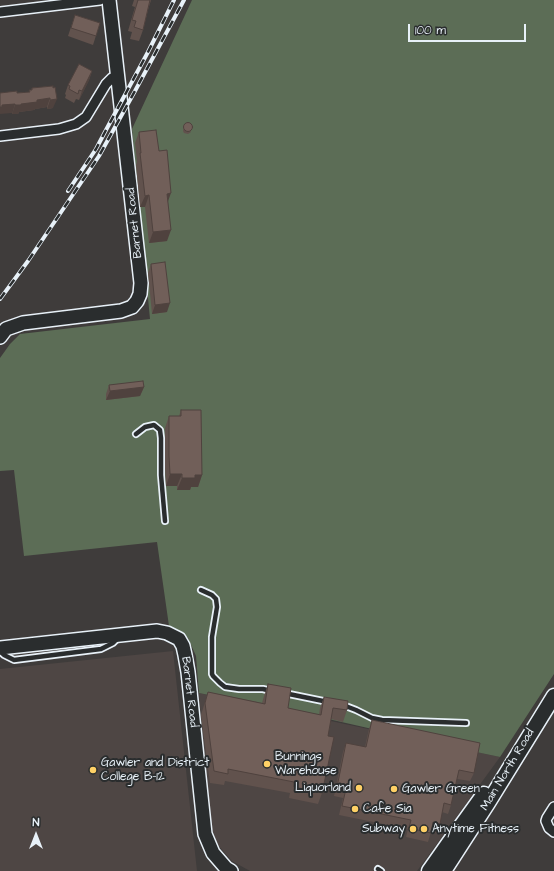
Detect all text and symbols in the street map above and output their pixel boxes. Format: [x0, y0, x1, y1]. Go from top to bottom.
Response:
scale bar [410, 16, 528, 42]
text: 100 m [415, 22, 446, 39]
street label: Barnet Road [124, 187, 146, 259]
street label: Barnet Road [178, 656, 200, 728]
street label: Main North Road [478, 727, 538, 813]
place label: Bunnings Warehouse [275, 750, 337, 778]
place label: Gawler and District College B-12 [101, 756, 209, 784]
marker: Bunnings Warehouse [262, 759, 272, 769]
marker: Gawler and District College B-12 [88, 765, 98, 775]
place label: Liquorland [295, 781, 351, 795]
place label: Gawler Green [402, 782, 480, 796]
marker: Liquorland [354, 783, 364, 793]
marker: Gawler Green [389, 784, 399, 794]
place label: Cafe Sia [363, 802, 412, 816]
marker: Cafe Sia [350, 804, 360, 814]
north arrow [16, 815, 56, 855]
text: N [33, 815, 39, 830]
place label: Subway [362, 822, 405, 836]
place label: Anytime Fitness [432, 822, 519, 836]
marker: Subway [408, 824, 418, 834]
marker: Anytime Fitness [419, 824, 429, 834]

